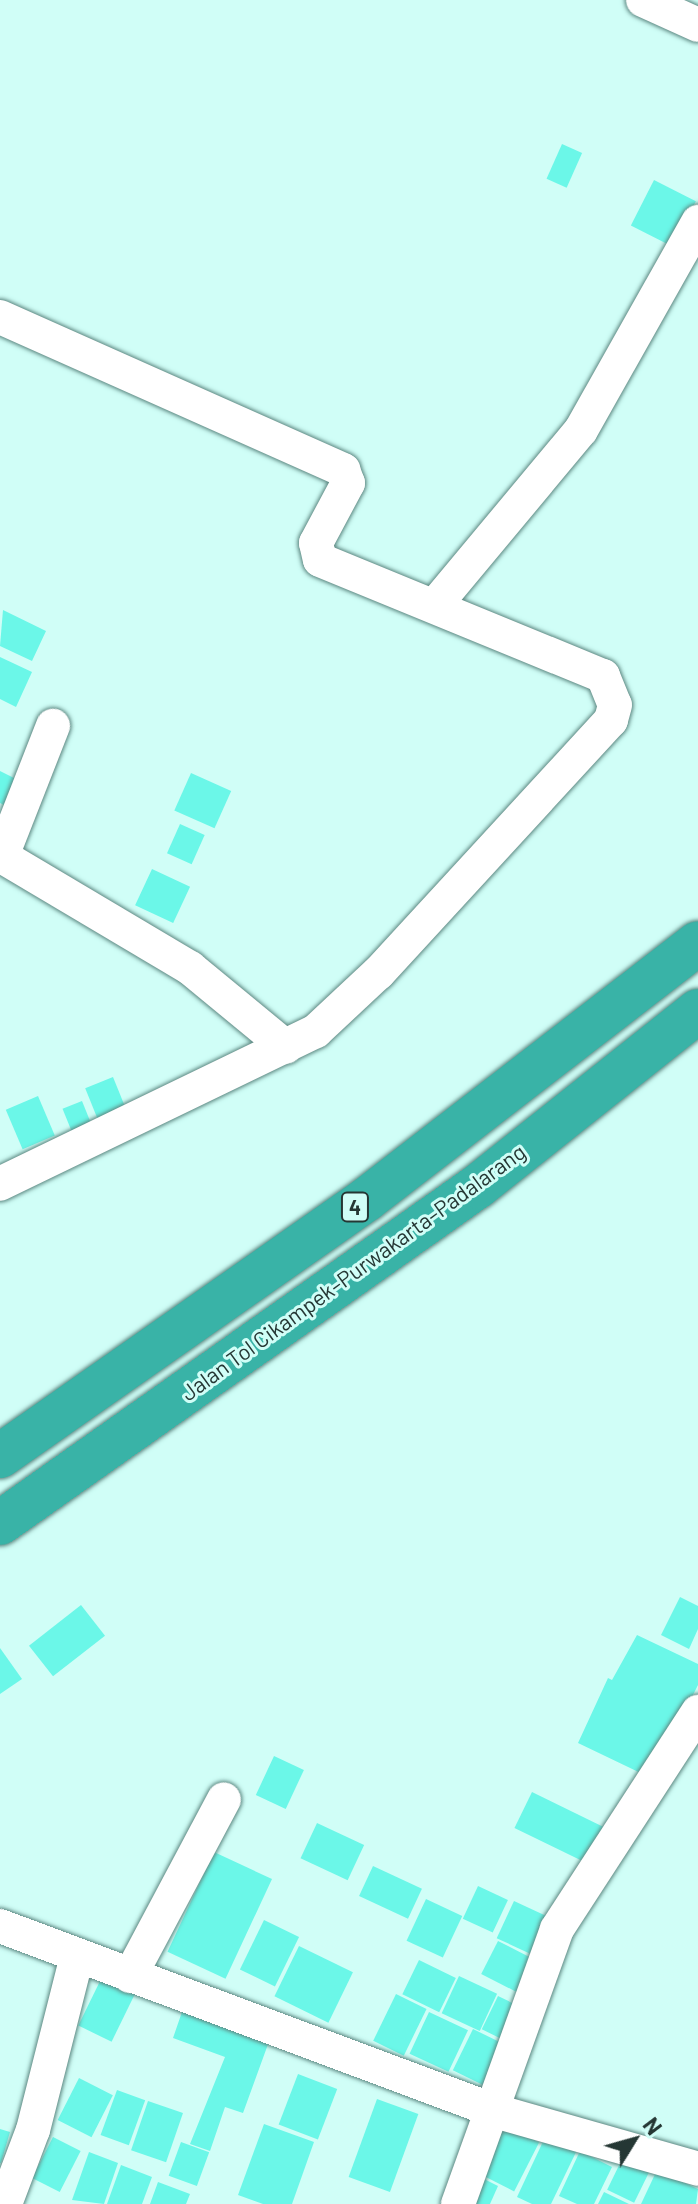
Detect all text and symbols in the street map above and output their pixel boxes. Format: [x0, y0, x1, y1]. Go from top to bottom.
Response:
street label: Jalan Tol Cikampek–Purwakarta–Padalarang [176, 1138, 530, 1406]
road number: 4 [339, 1191, 371, 1223]
north arrow [594, 2100, 674, 2180]
text: N [638, 2112, 668, 2139]

